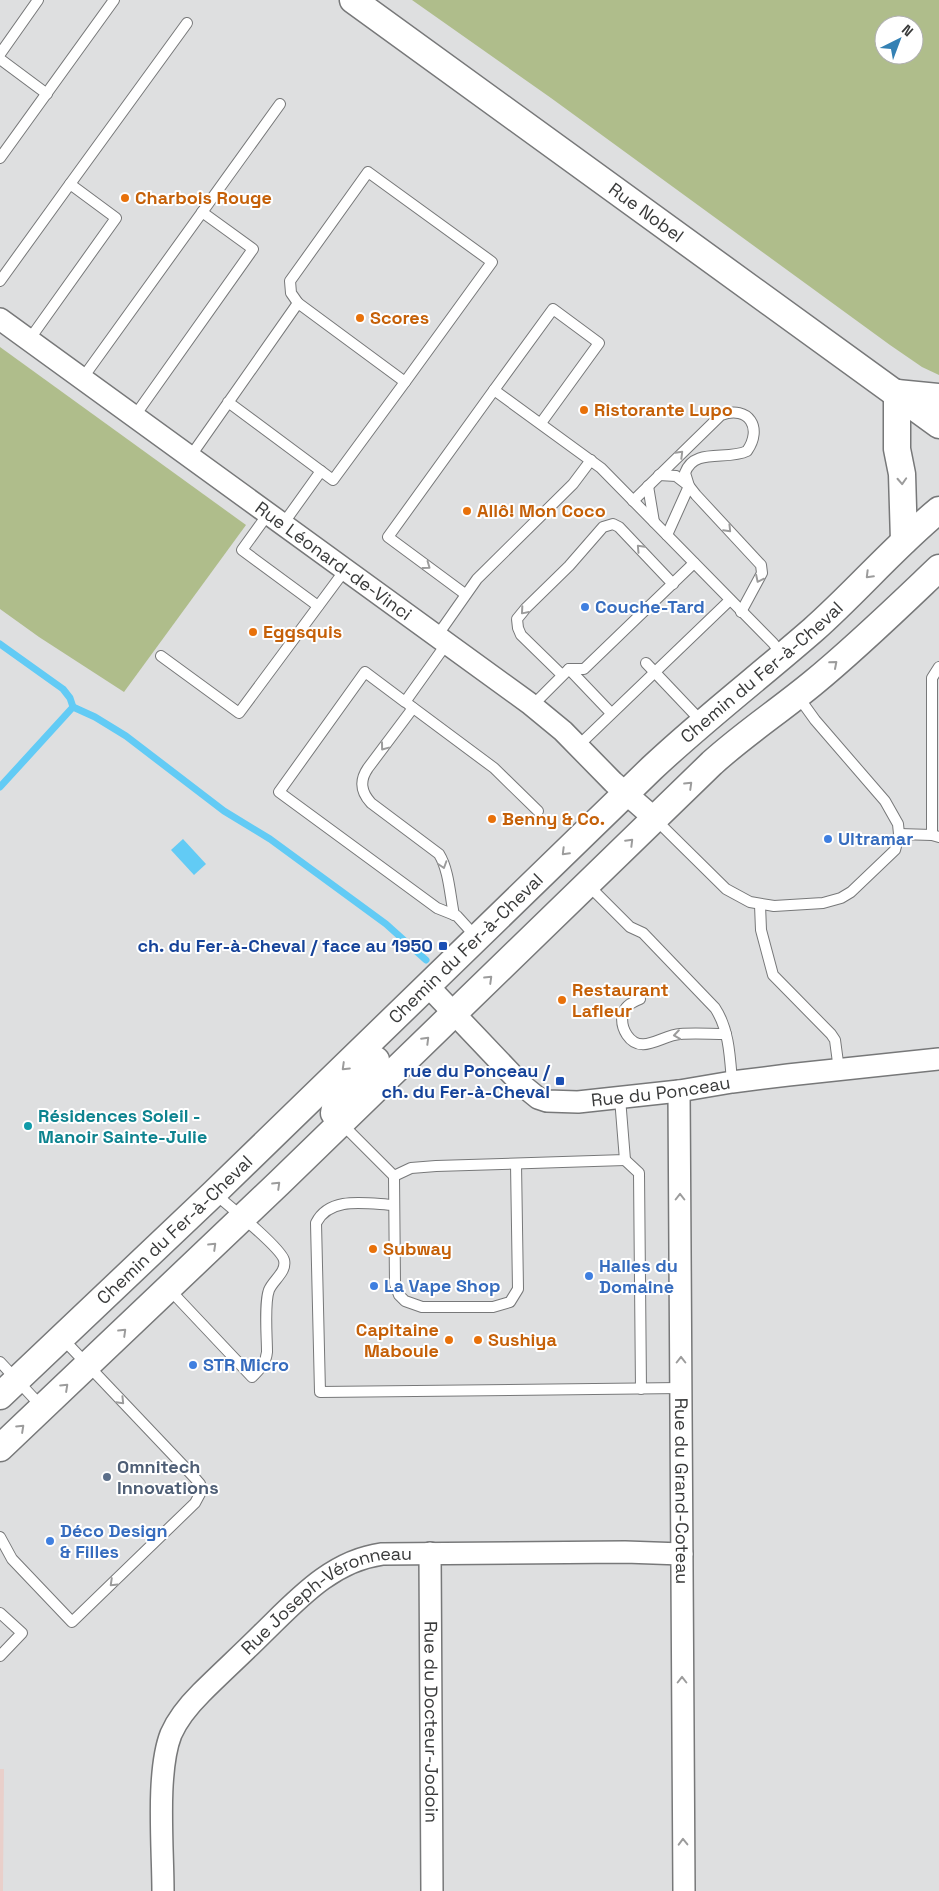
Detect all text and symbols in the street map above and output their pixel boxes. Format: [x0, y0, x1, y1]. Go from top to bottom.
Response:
north arrow [874, 15, 924, 65]
text: N [898, 21, 917, 40]
street label: Rue Nobel [604, 177, 688, 247]
place label: Charbois Rouge [135, 186, 272, 209]
marker: Charbois Rouge [119, 192, 131, 204]
place label: Scores [370, 306, 429, 329]
marker: Scores [354, 312, 366, 324]
place label: Ristorante Lupo [594, 398, 733, 421]
marker: Ristorante Lupo [578, 404, 590, 416]
one-way arrow [674, 451, 683, 460]
one-way arrow [896, 477, 907, 485]
street label: Rue Léonard-de-Vinci [251, 496, 417, 625]
place label: Allô! Mon Coco [477, 499, 606, 522]
marker: Allô! Mon Coco [461, 505, 473, 517]
one-way arrow [722, 523, 731, 532]
one-way arrow [637, 545, 646, 554]
one-way arrow [421, 560, 430, 568]
one-way arrow [866, 569, 875, 578]
one-way arrow [754, 574, 765, 583]
place label: Couche-Tard [595, 595, 705, 618]
street label: Chemin du Fer-à-Cheval [676, 596, 848, 748]
marker: Couche-Tard [579, 601, 591, 613]
one-way arrow [521, 606, 530, 615]
place label: Eggsquis [263, 620, 342, 643]
marker: Eggsquis [247, 626, 259, 638]
one-way arrow [829, 661, 838, 670]
one-way arrow [381, 741, 389, 750]
one-way arrow [684, 782, 693, 791]
place label: Benny & Co. [502, 807, 605, 830]
marker: Benny & Co. [486, 813, 498, 825]
place label: Ultramar [838, 827, 913, 850]
marker: Ultramar [822, 833, 834, 845]
one-way arrow [624, 839, 633, 848]
one-way arrow [562, 846, 571, 855]
one-way arrow [437, 860, 447, 869]
street label: Chemin du Fer-à-Cheval [383, 868, 548, 1028]
place label: ch. du Fer-à-Cheval / face au 1950 [137, 934, 433, 957]
marker: ch. du Fer-à-Cheval / face au 1950 [437, 940, 449, 952]
one-way arrow [483, 976, 492, 985]
place label: Restaurant Lafleur [572, 978, 669, 1022]
marker: Restaurant Lafleur [556, 994, 568, 1006]
one-way arrow [673, 1029, 681, 1040]
one-way arrow [420, 1037, 429, 1046]
place label: rue du Ponceau / ch. du Fer-à-Cheval [382, 1059, 551, 1103]
one-way arrow [342, 1061, 351, 1070]
street label: Rue du Ponceau [590, 1070, 732, 1112]
marker: rue du Ponceau / ch. du Fer-à-Cheval [554, 1075, 566, 1087]
place label: Résidences Soleil - Manoir Sainte-Julie [38, 1104, 207, 1148]
marker: Résidences Soleil - Manoir Sainte-Julie [22, 1120, 34, 1132]
street label: Chemin du Fer-à-Cheval [92, 1150, 257, 1309]
one-way arrow [272, 1181, 281, 1190]
one-way arrow [675, 1193, 685, 1201]
place label: Subway [383, 1237, 452, 1260]
one-way arrow [207, 1243, 216, 1252]
marker: Subway [367, 1243, 379, 1255]
place label: Halles du Domaine [599, 1254, 678, 1298]
marker: Halles du Domaine [583, 1270, 595, 1282]
place label: La Vape Shop [384, 1274, 500, 1297]
marker: La Vape Shop [368, 1280, 380, 1292]
place label: Capitaine Maboule [356, 1318, 439, 1362]
place label: Sushiya [488, 1328, 557, 1351]
one-way arrow [117, 1329, 126, 1338]
marker: Capitaine Maboule [443, 1334, 455, 1346]
marker: Sushiya [472, 1334, 484, 1346]
place label: STR Micro [203, 1353, 289, 1376]
one-way arrow [676, 1356, 686, 1364]
marker: STR Micro [187, 1359, 199, 1371]
one-way arrow [60, 1384, 69, 1393]
one-way arrow [115, 1395, 124, 1404]
street label: Rue du Grand-Coteau [670, 1398, 694, 1584]
one-way arrow [16, 1425, 25, 1434]
place label: Omnitech Innovations [117, 1455, 219, 1499]
marker: Omnitech Innovations [101, 1471, 113, 1483]
place label: Déco Design & Filles [60, 1519, 168, 1563]
marker: Déco Design & Filles [44, 1535, 56, 1547]
street label: Rue Joseph-Véronneau [236, 1542, 412, 1659]
one-way arrow [110, 1577, 119, 1586]
street label: Rue du Docteur-Jodoin [419, 1621, 444, 1823]
one-way arrow [677, 1676, 687, 1684]
one-way arrow [678, 1838, 688, 1846]

